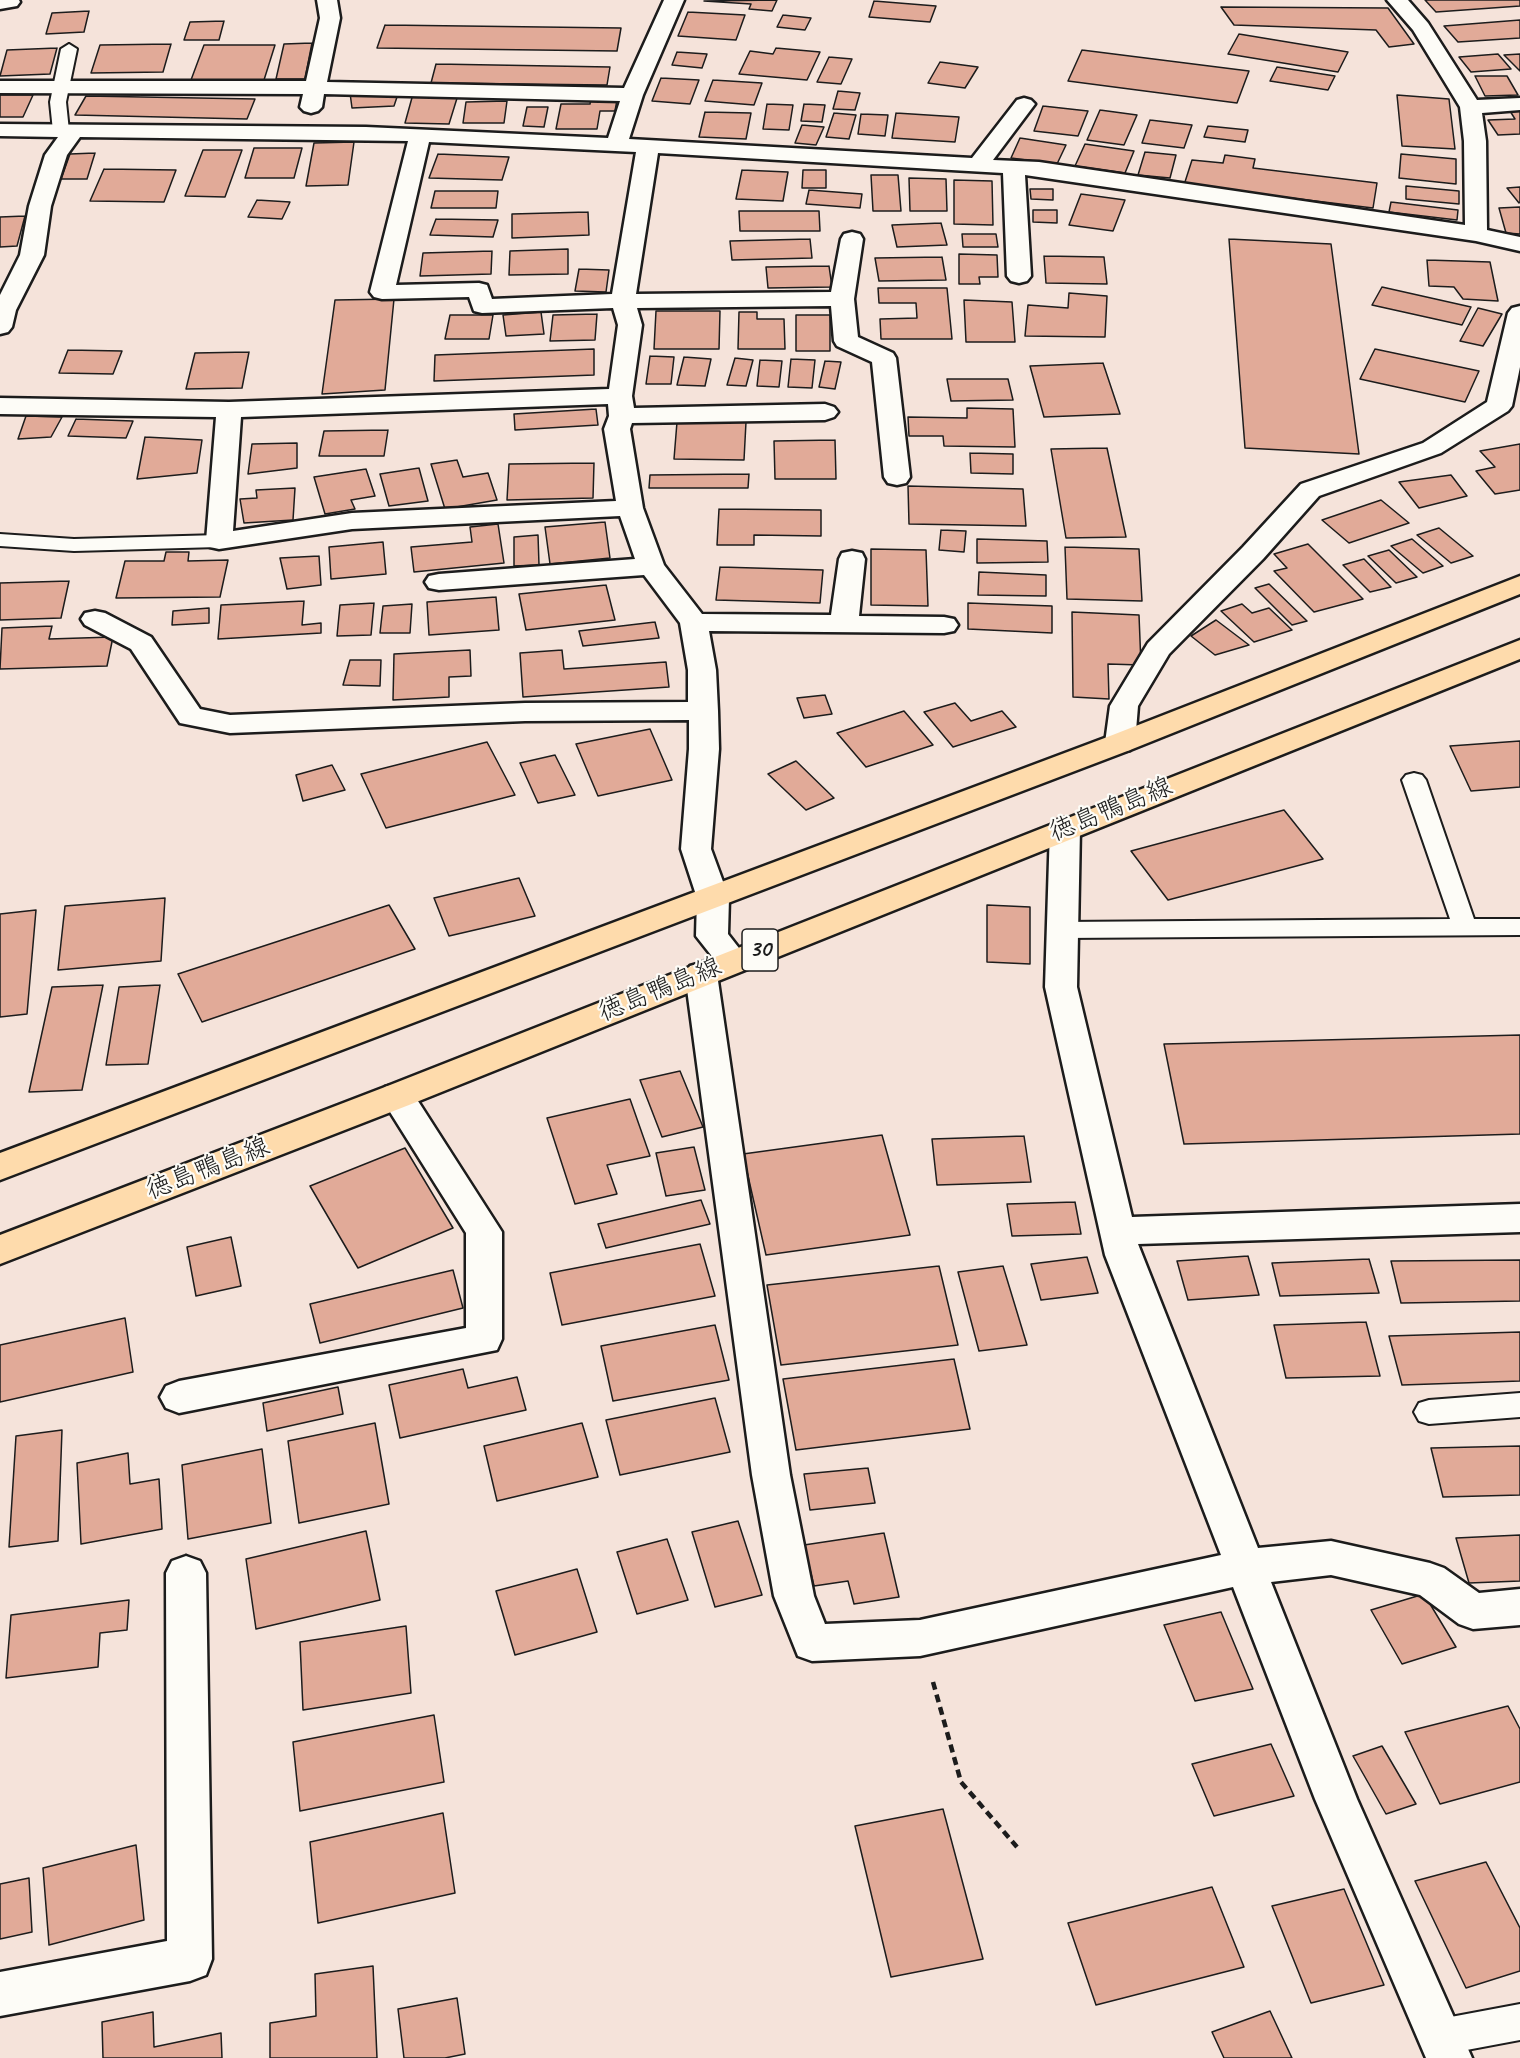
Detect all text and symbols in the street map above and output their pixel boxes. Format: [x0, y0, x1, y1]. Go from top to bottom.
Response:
street label: 徳島鴨島線 [1045, 771, 1177, 849]
road number: 30 [742, 929, 778, 971]
street label: 徳島鴨島線 [594, 951, 726, 1029]
street label: 徳島鴨島線 [142, 1131, 274, 1207]

